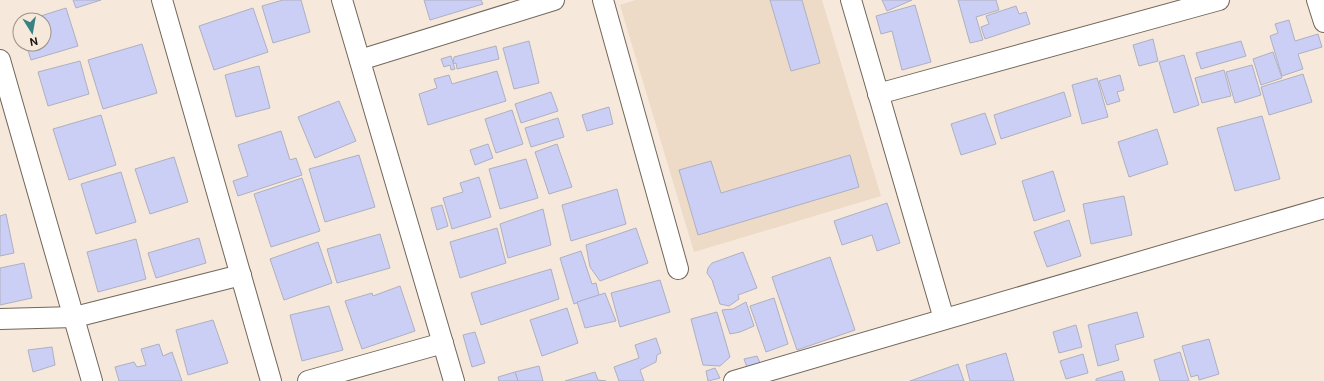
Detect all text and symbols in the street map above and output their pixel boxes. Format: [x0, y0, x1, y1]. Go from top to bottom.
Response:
north arrow [12, 12, 52, 52]
text: N [29, 34, 39, 49]

